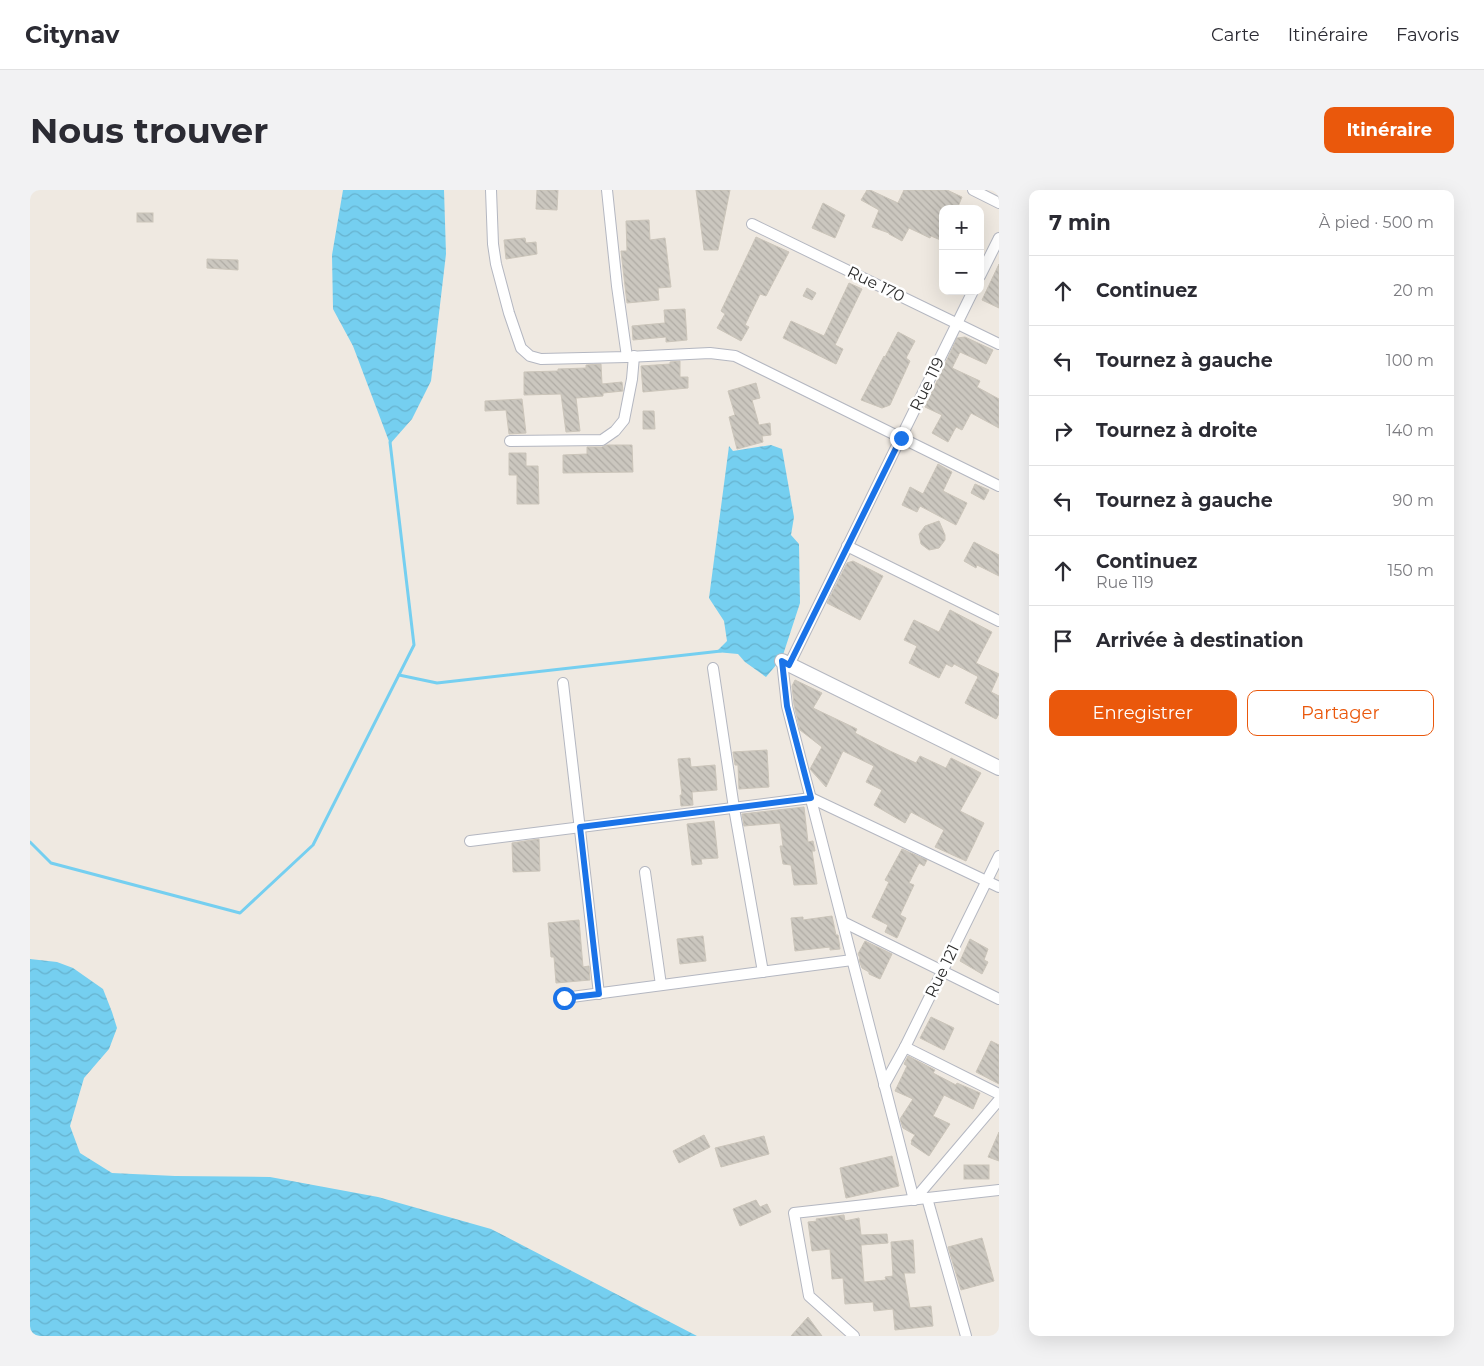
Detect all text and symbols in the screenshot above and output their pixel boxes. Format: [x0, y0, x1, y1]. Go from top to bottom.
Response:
text: Citynav [25, 20, 119, 49]
text: Carte [1211, 24, 1260, 46]
text: Itinéraire [1288, 24, 1368, 46]
text: Favoris [1396, 24, 1459, 46]
button: Itinéraire [1324, 107, 1454, 153]
text: Nous trouver [30, 109, 268, 152]
map controls [939, 205, 984, 295]
button: + [939, 205, 984, 250]
text: 7 min [1049, 210, 1111, 235]
text: À pied · 500 m [1319, 213, 1434, 232]
button: − [939, 250, 984, 295]
street label: Rue 170 [844, 262, 908, 306]
icon: ahead [1049, 277, 1077, 305]
text: Continuez [1096, 279, 1197, 302]
text: 20 m [1393, 281, 1434, 300]
icon: left [1049, 347, 1077, 375]
text: Tournez à gauche [1096, 349, 1273, 372]
text: 100 m [1386, 351, 1434, 370]
street label: Rue 119 [906, 354, 948, 414]
icon: right [1049, 417, 1077, 445]
text: Tournez à droite [1096, 419, 1257, 442]
text: 140 m [1386, 421, 1434, 440]
route end [890, 427, 913, 450]
icon: left [1049, 487, 1077, 515]
text: Tournez à gauche [1096, 489, 1273, 512]
text: 90 m [1392, 491, 1434, 510]
text: Continuez [1096, 550, 1197, 573]
icon: ahead [1049, 557, 1077, 585]
text: 150 m [1387, 561, 1434, 580]
text: Rue 119 [1096, 573, 1153, 592]
icon: arrive [1049, 627, 1077, 655]
text: Arrivée à destination [1096, 629, 1304, 652]
button: Enregistrer [1049, 690, 1237, 736]
button: Partager [1247, 690, 1434, 736]
street label: Rue 121 [921, 941, 963, 1001]
route start [553, 987, 576, 1010]

